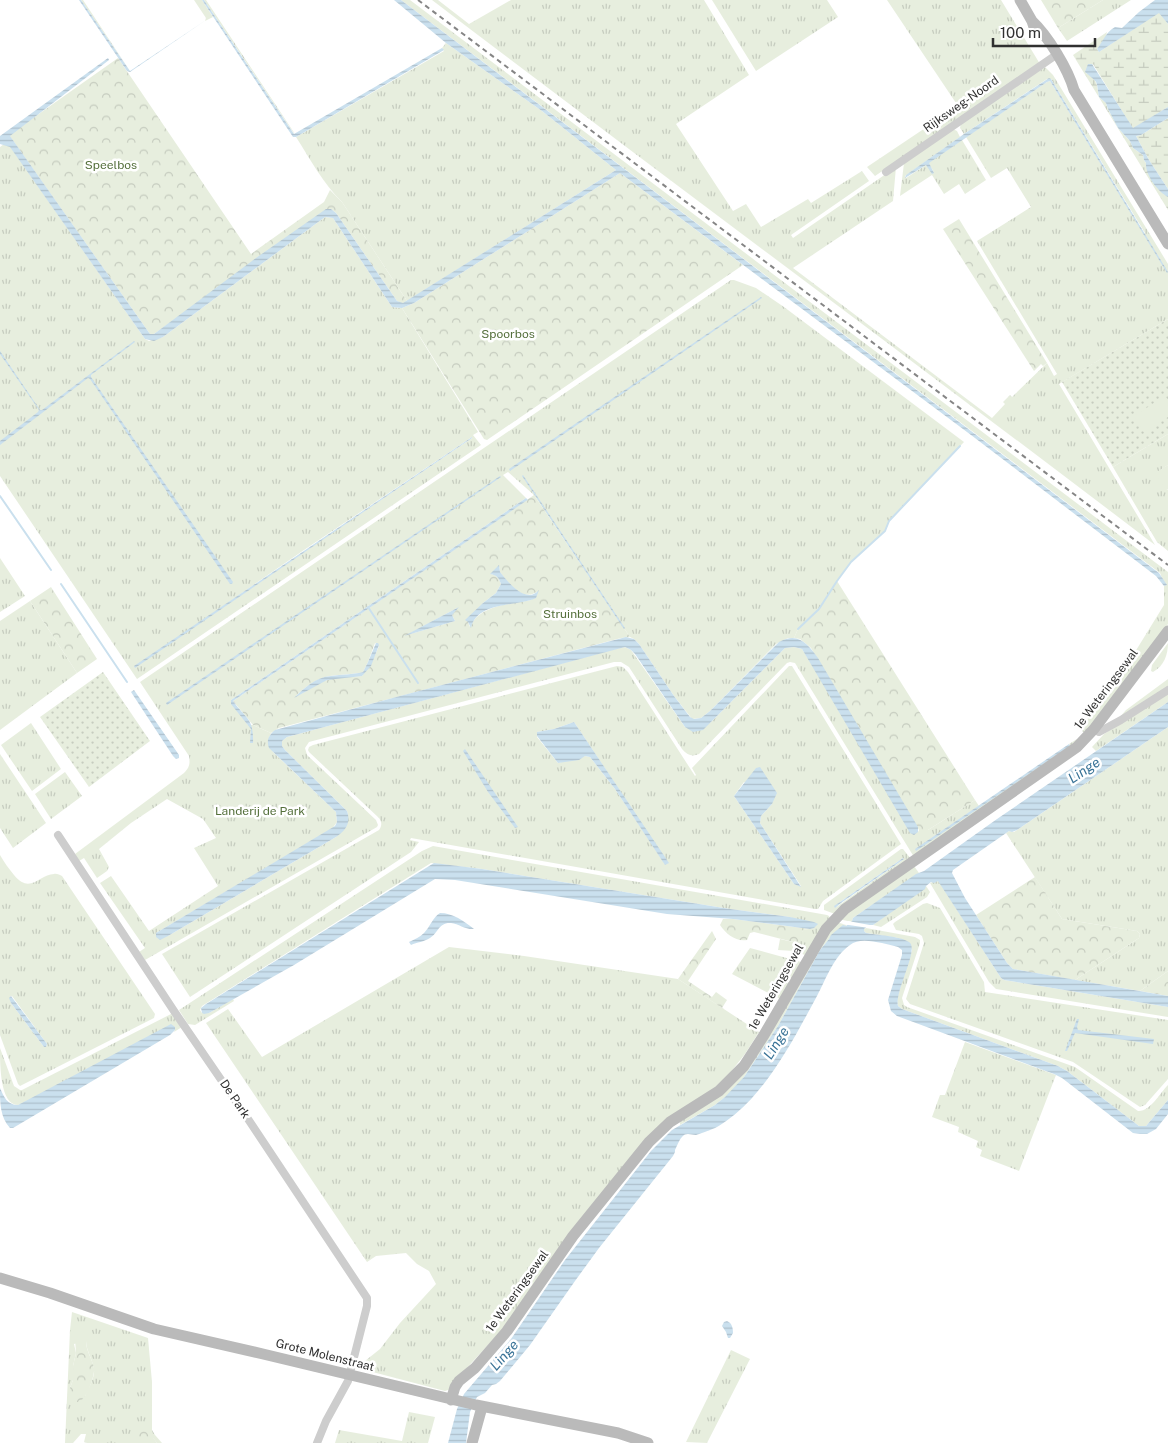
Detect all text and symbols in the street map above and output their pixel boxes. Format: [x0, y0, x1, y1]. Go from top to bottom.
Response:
scale bar [993, 15, 1096, 47]
text: 100 m [1000, 24, 1041, 41]
street label: Rijksweg-Noord [921, 73, 1001, 135]
park label: Speelbos [85, 158, 137, 172]
park label: Spoorbos [481, 327, 535, 341]
park label: Struinbos [543, 607, 597, 621]
street label: 1e Weteringsewal [1071, 646, 1141, 732]
water label: Linge [1065, 753, 1103, 786]
park label: Landerij de Park [215, 804, 305, 818]
street label: 1e Weteringsewal [746, 941, 807, 1033]
water label: Linge [760, 1024, 792, 1062]
street label: De Park [217, 1077, 253, 1121]
street label: 1e Weteringsewal [483, 1247, 551, 1334]
street label: Grote Molenstraat [274, 1336, 376, 1374]
water label: Linge [487, 1336, 522, 1373]

